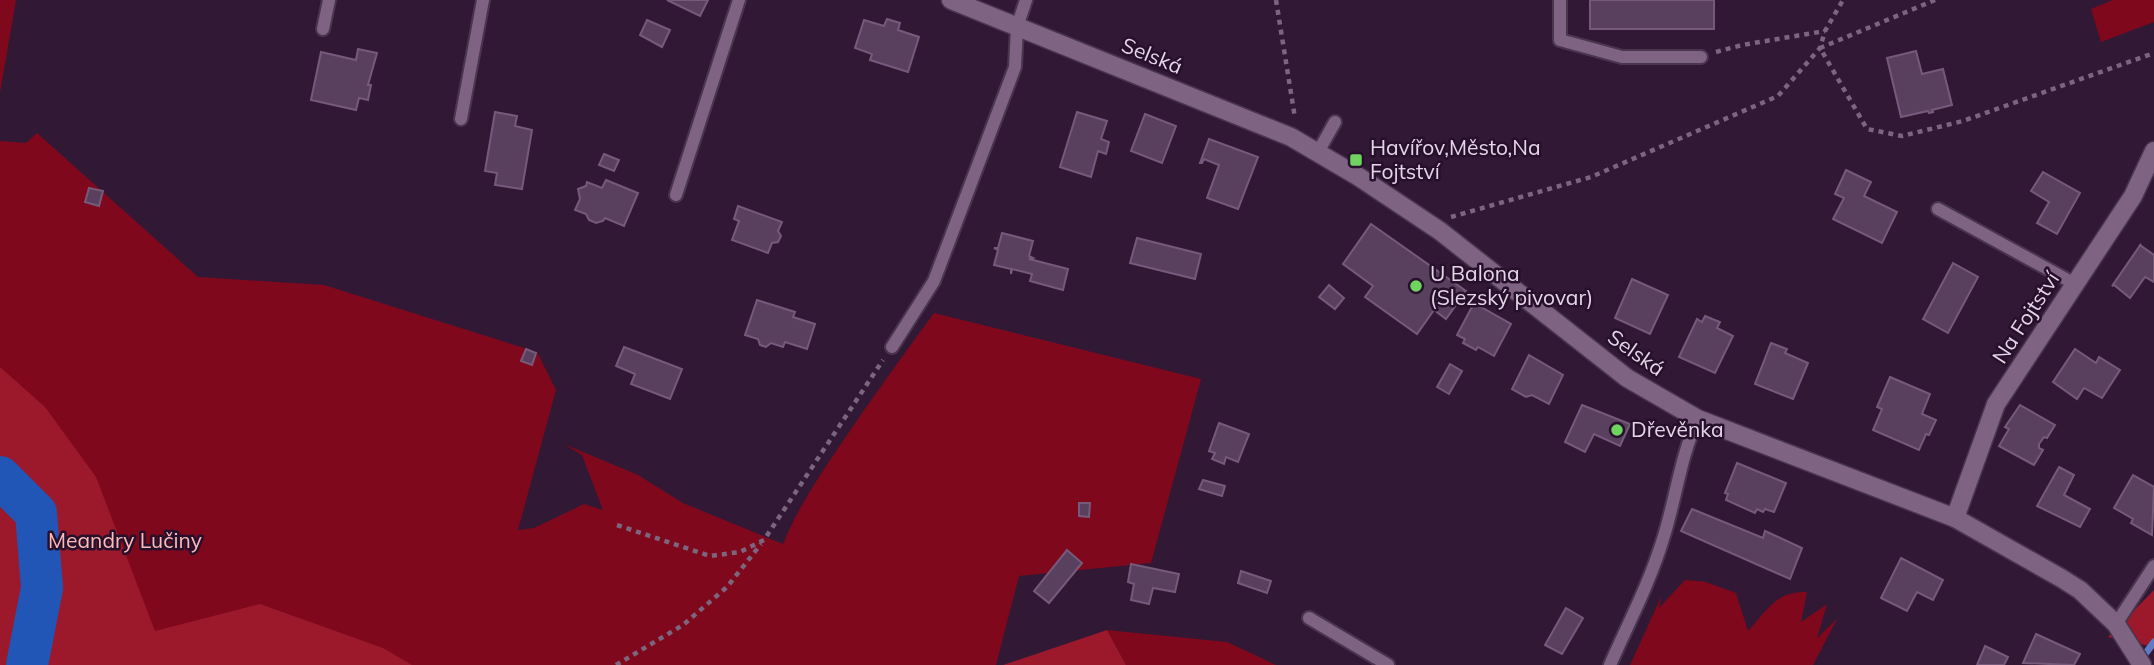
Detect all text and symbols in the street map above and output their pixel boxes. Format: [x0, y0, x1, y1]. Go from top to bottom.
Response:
street label: Selská [1118, 31, 1187, 79]
place label: Havířov,Město,Na Fojtství [1370, 134, 1541, 184]
marker: Havířov,Město,Na Fojtství [1348, 152, 1364, 168]
place label: U Balona (Slezský pivovar) [1430, 260, 1593, 310]
street label: Na Fojtství [1986, 266, 2065, 368]
marker: U Balona (Slezský pivovar) [1408, 278, 1424, 294]
street label: Selská [1603, 323, 1670, 381]
place label: Dřevěnka [1631, 416, 1724, 442]
marker: Dřevěnka [1609, 422, 1625, 438]
park label: Meandry Lučiny [48, 527, 202, 553]

